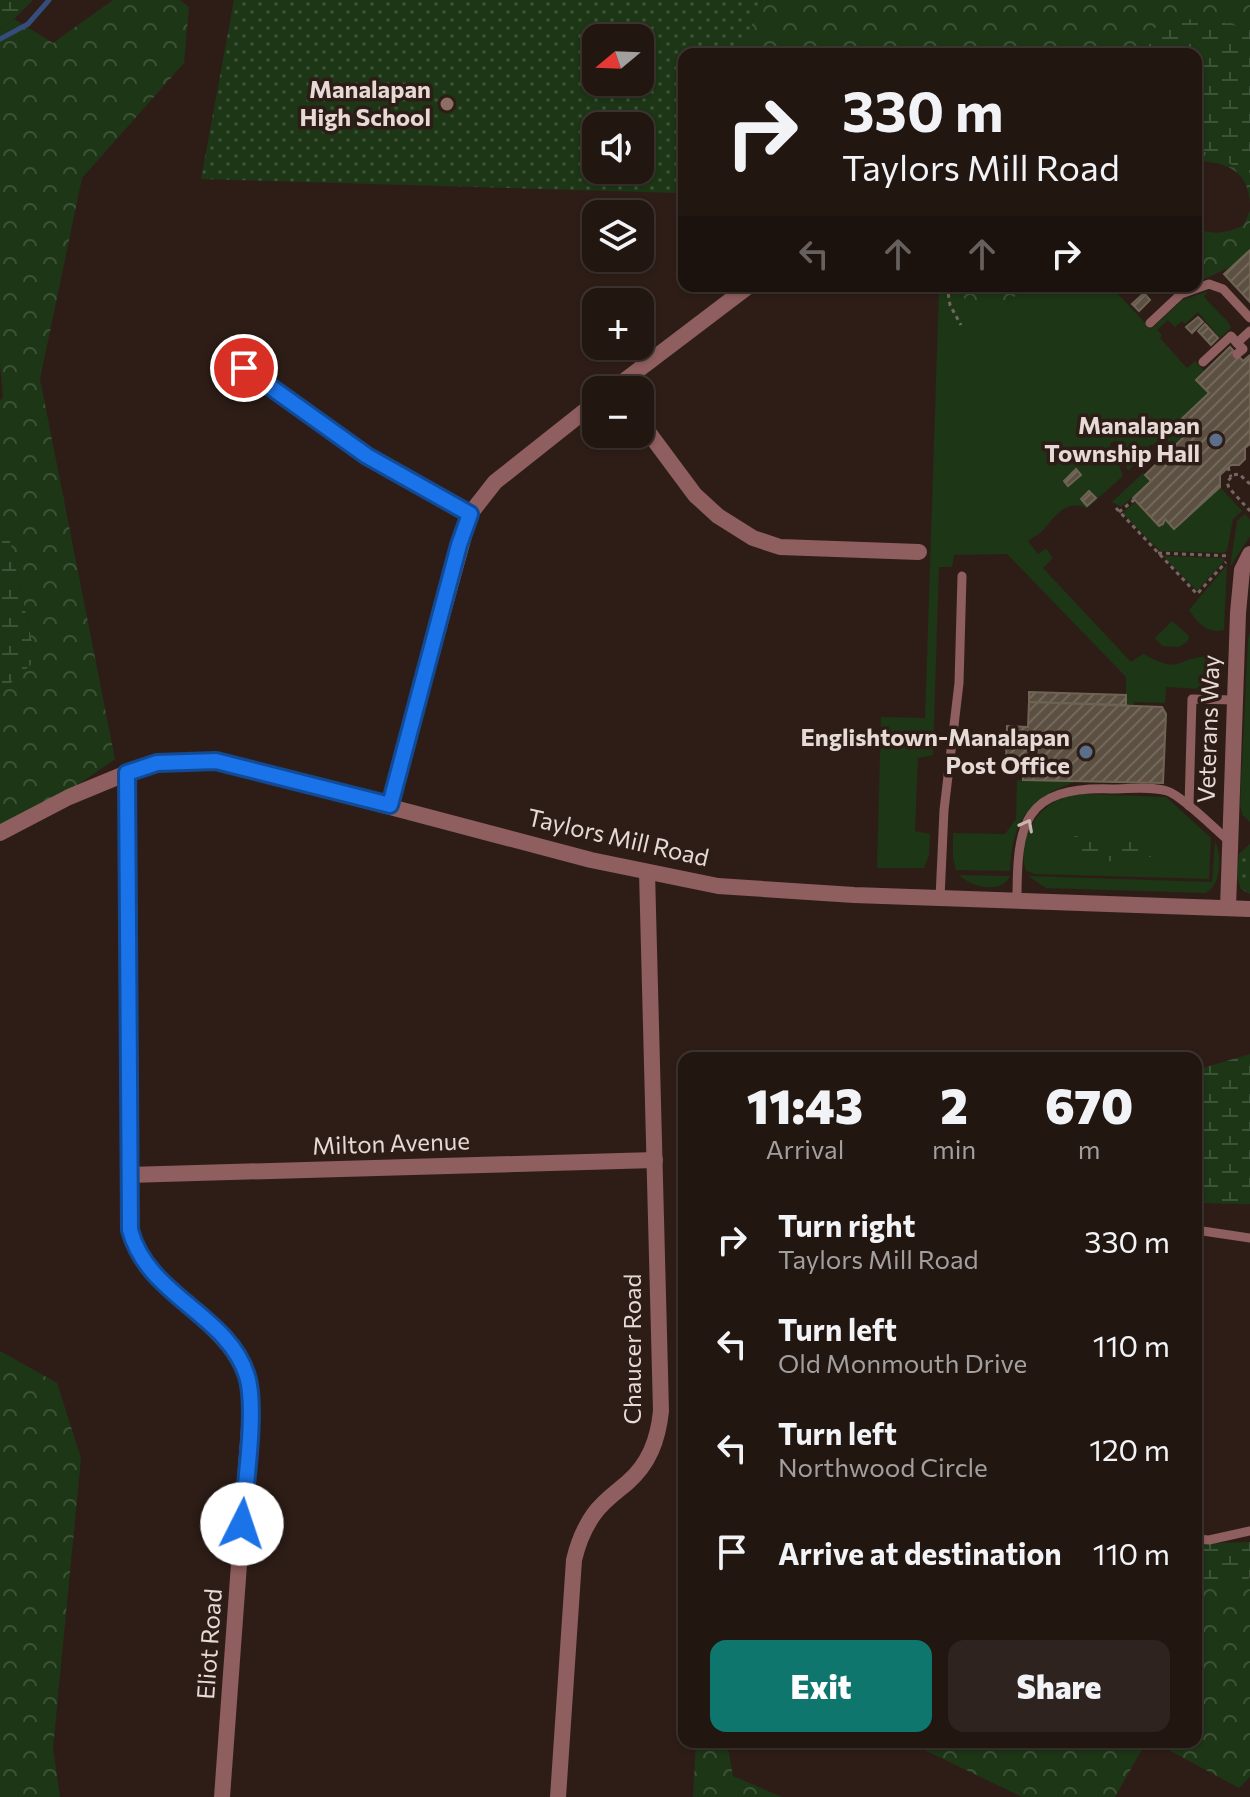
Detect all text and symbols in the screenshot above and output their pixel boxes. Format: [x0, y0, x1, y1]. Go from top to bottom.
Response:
north arrow [582, 24, 654, 96]
map controls [582, 24, 654, 448]
place label: Manalapan High School [300, 74, 431, 131]
text: 330 m [842, 75, 1004, 144]
icon: right [710, 80, 814, 184]
marker: Manalapan High School [438, 95, 456, 113]
button: sound [582, 112, 654, 184]
text: Taylors Mill Road [842, 144, 1120, 188]
button: layers [582, 200, 654, 272]
icon: left [792, 232, 836, 276]
icon: ahead [876, 232, 920, 276]
icon: ahead [960, 232, 1004, 276]
icon: right [1044, 232, 1088, 276]
button: + [582, 288, 654, 360]
pin [210, 334, 278, 402]
icon: arrive [222, 346, 266, 390]
button: − [582, 376, 654, 448]
place label: Manalapan Township Hall [1044, 410, 1200, 467]
marker: Manalapan Township Hall [1207, 431, 1225, 449]
street label: Veterans Way [1190, 654, 1225, 804]
place label: Englishtown-Manalapan Post Office [801, 722, 1070, 779]
marker: Englishtown-Manalapan Post Office [1077, 743, 1095, 761]
street label: Taylors Mill Road [525, 802, 712, 871]
one-way arrow [1017, 819, 1032, 833]
text: 11:43 [747, 1075, 863, 1134]
text: 2 [940, 1075, 968, 1134]
text: 670 [1045, 1075, 1133, 1134]
street label: Milton Avenue [312, 1125, 470, 1160]
text: Arrival [766, 1133, 844, 1164]
text: min [932, 1133, 976, 1164]
text: m [1078, 1133, 1100, 1164]
text: Turn right [778, 1206, 915, 1243]
icon: right [710, 1218, 754, 1262]
text: 330 m [1084, 1222, 1170, 1259]
text: Taylors Mill Road [778, 1243, 979, 1274]
street label: Chaucer Road [617, 1274, 646, 1424]
text: Turn left [778, 1310, 897, 1347]
icon: left [710, 1322, 754, 1366]
text: 110 m [1093, 1326, 1170, 1363]
text: Old Monmouth Drive [778, 1347, 1027, 1378]
text: Turn left [778, 1414, 897, 1451]
icon: left [710, 1426, 754, 1470]
text: 120 m [1089, 1430, 1170, 1467]
text: Northwood Circle [778, 1451, 988, 1482]
position arrow [200, 1482, 284, 1566]
icon: arrive [710, 1530, 754, 1574]
text: Arrive at destination [778, 1534, 1062, 1571]
text: 110 m [1093, 1534, 1170, 1571]
street label: Eliot Road [190, 1587, 227, 1700]
button: Exit [710, 1640, 932, 1732]
button: Share [948, 1640, 1170, 1732]

